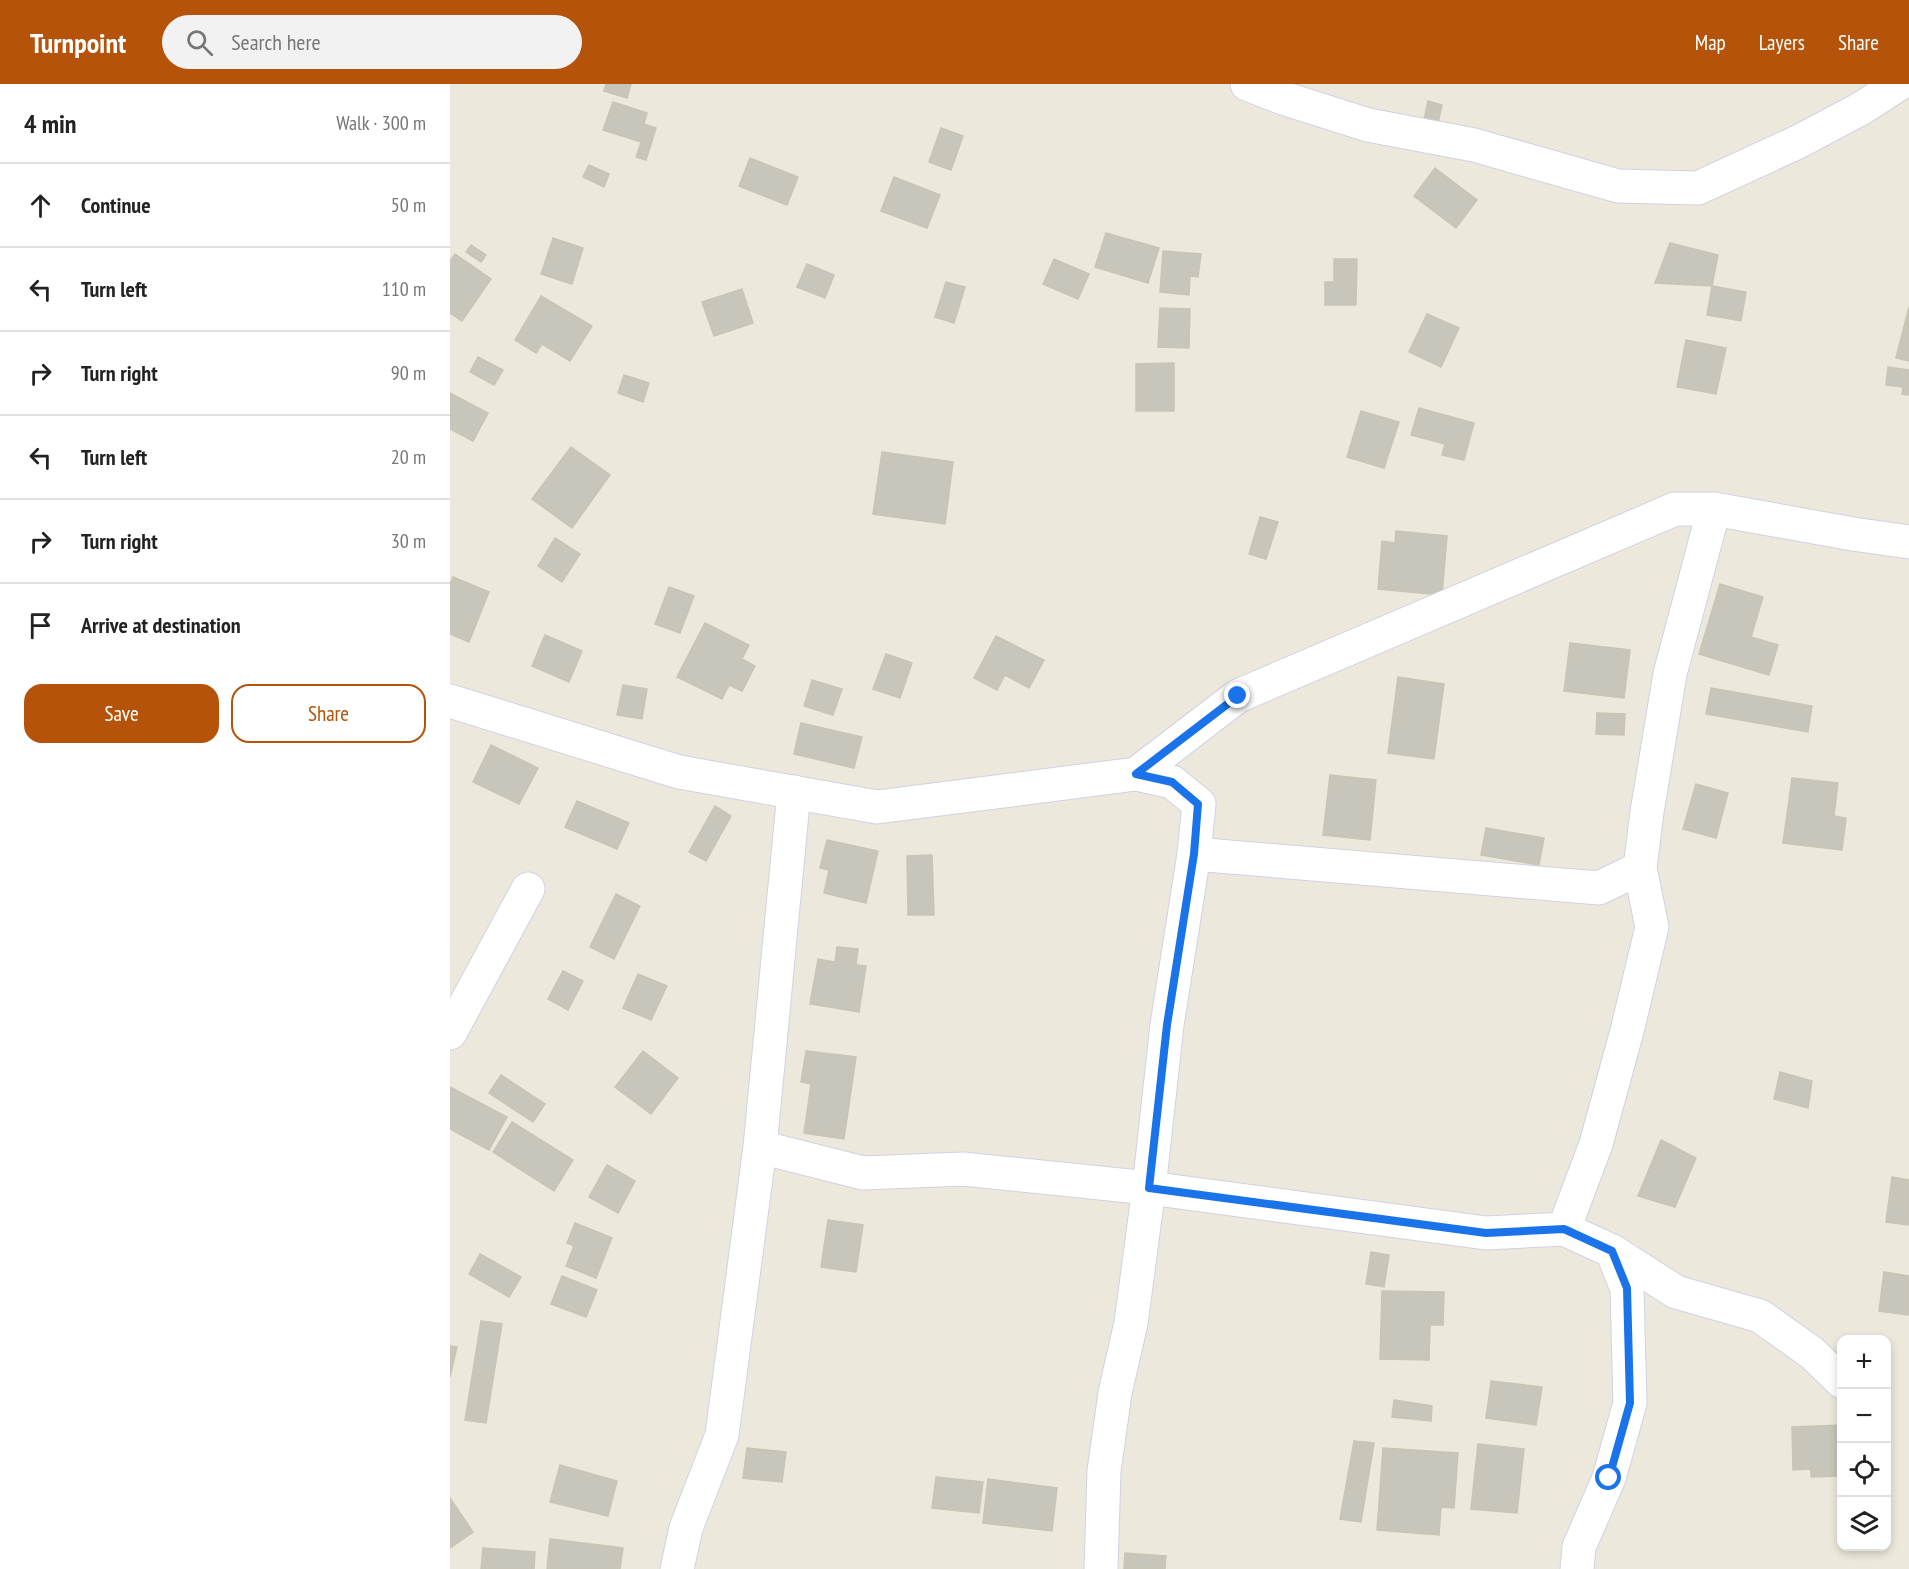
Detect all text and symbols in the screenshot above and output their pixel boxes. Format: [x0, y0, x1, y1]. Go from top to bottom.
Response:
search box [162, 15, 582, 69]
text: Turnpoint [30, 24, 126, 61]
icon: search [183, 26, 216, 59]
text: Search here [231, 28, 321, 56]
text: Map [1695, 29, 1726, 56]
text: Layers [1759, 29, 1805, 56]
text: Share [1838, 29, 1879, 56]
text: 4 min [24, 107, 77, 140]
text: Walk · 300 m [336, 110, 426, 136]
icon: ahead [24, 189, 57, 222]
text: Continue [81, 191, 151, 219]
text: 50 m [391, 192, 426, 218]
icon: left [24, 273, 57, 306]
text: Turn left [81, 275, 147, 303]
text: 110 m [382, 276, 426, 302]
icon: right [24, 357, 57, 390]
text: Turn right [81, 359, 158, 387]
text: 90 m [391, 360, 426, 386]
icon: left [24, 441, 57, 474]
text: Turn left [81, 443, 147, 471]
text: 20 m [391, 444, 426, 470]
icon: right [24, 525, 57, 558]
text: Turn right [81, 527, 158, 555]
text: 30 m [391, 528, 426, 554]
icon: arrive [24, 609, 57, 642]
text: Arrive at destination [81, 611, 241, 639]
route end [1224, 682, 1250, 708]
button: Save [24, 684, 219, 743]
button: Share [231, 684, 426, 743]
map controls [1837, 1335, 1891, 1551]
button: + [1837, 1335, 1891, 1389]
button: − [1837, 1389, 1891, 1443]
button: locate [1837, 1443, 1891, 1497]
route start [1595, 1464, 1621, 1490]
button: layers [1837, 1497, 1891, 1551]

